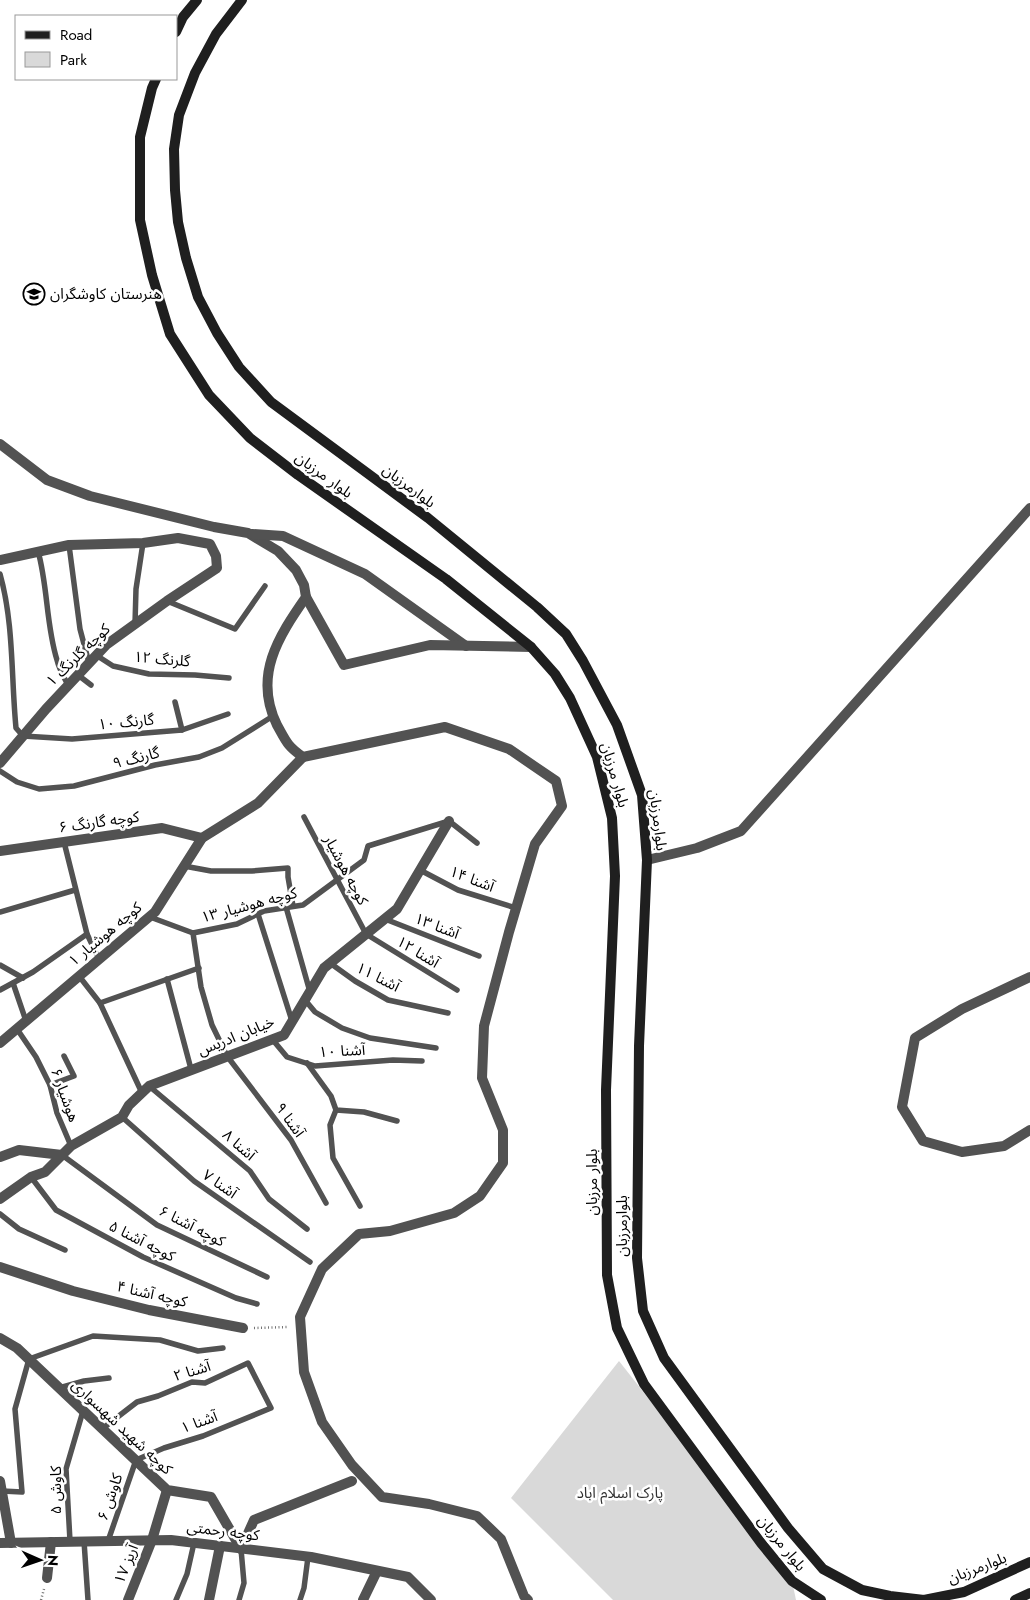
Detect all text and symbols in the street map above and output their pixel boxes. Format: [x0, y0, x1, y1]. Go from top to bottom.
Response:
legend [15, 15, 178, 80]
text: Road [60, 24, 92, 46]
text: Park [60, 49, 87, 71]
school or university icon: هنرستان کاوشگران [22, 282, 46, 306]
place label: هنرستان کاوشگران [50, 283, 162, 305]
street label: بلوار مرزبان [291, 446, 357, 504]
street label: بلوارمرزبان [378, 459, 440, 513]
street label: کوچه گلرنگ ۱ [41, 618, 116, 691]
street label: گلرنگ ۱۲ [133, 646, 192, 672]
street label: گارنگ ۱۰ [97, 709, 156, 735]
street label: بلوار مرزبان [595, 740, 635, 810]
street label: گارنگ ۹ [110, 741, 162, 774]
street label: بلوارمرزبان [643, 788, 673, 852]
street label: کوچه گارنگ ۶ [57, 805, 142, 839]
street label: کوچه هوشیار [318, 830, 374, 910]
street label: آشنا ۱۴ [446, 860, 498, 898]
street label: کوچه هوشیار ۱۳ [199, 881, 300, 928]
street label: کوچه هوشیار ۱ [63, 896, 147, 971]
street label: آشنا ۱۳ [411, 907, 463, 945]
street label: آشنا ۱۲ [392, 931, 444, 974]
street label: آشنا ۱۱ [352, 957, 404, 998]
street label: خیابان ادریس [194, 1011, 278, 1061]
street label: آشنا ۱۰ [318, 1039, 366, 1063]
street label: هوشیار ۶ [45, 1065, 85, 1125]
street label: آشنا ۹ [270, 1098, 310, 1142]
street label: آشنا ۸ [217, 1124, 261, 1166]
street label: بلوار مرزبان [581, 1149, 603, 1215]
street label: آشنا ۷ [198, 1164, 242, 1204]
street label: بلوارمرزبان [611, 1195, 633, 1257]
street label: کوچه آشنا ۶ [155, 1200, 230, 1252]
street label: کوچه آشنا ۵ [105, 1215, 180, 1267]
street label: کوچه آشنا ۴ [115, 1275, 190, 1313]
street label: آشنا ۲ [171, 1355, 214, 1387]
street label: کوچه شهید شهسواری [67, 1374, 178, 1480]
street label: آشنا ۱ [177, 1405, 221, 1439]
street label: کاوش ۵ [45, 1465, 67, 1514]
street label: کاوش ۶ [92, 1470, 129, 1524]
park label: پارک اسلام اباد [577, 1482, 663, 1504]
street label: بلوار مرزبان [752, 1510, 812, 1576]
street label: کوچه رحمتی [185, 1516, 261, 1546]
north arrow [15, 1535, 65, 1585]
street label: آریز ۱۷ [108, 1540, 144, 1587]
street label: بلوارمرزبان [944, 1547, 1010, 1589]
text: N [43, 1555, 63, 1566]

